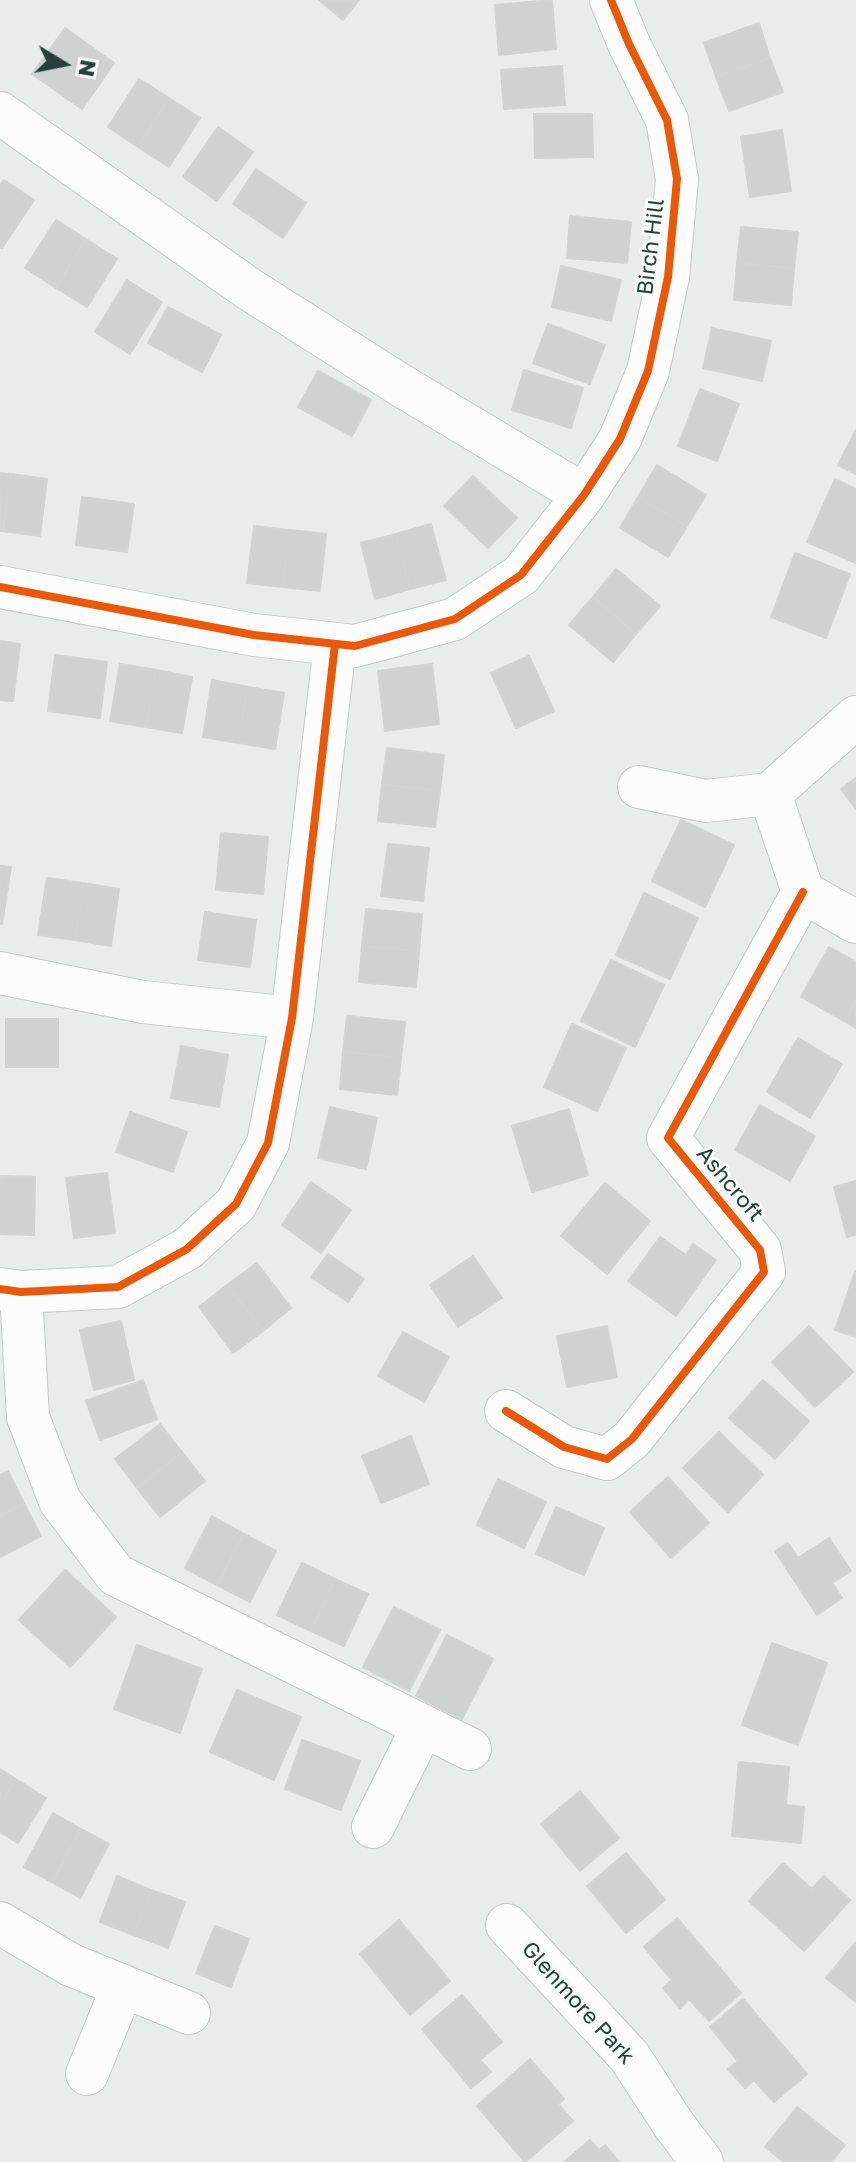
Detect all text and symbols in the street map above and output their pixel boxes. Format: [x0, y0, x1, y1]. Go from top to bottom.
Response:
north arrow [24, 24, 104, 104]
text: N [73, 58, 103, 79]
street label: Birch Hill [632, 197, 670, 297]
street label: Ashcroft [691, 1141, 769, 1227]
street label: Glenmore Park [516, 1936, 640, 2070]

